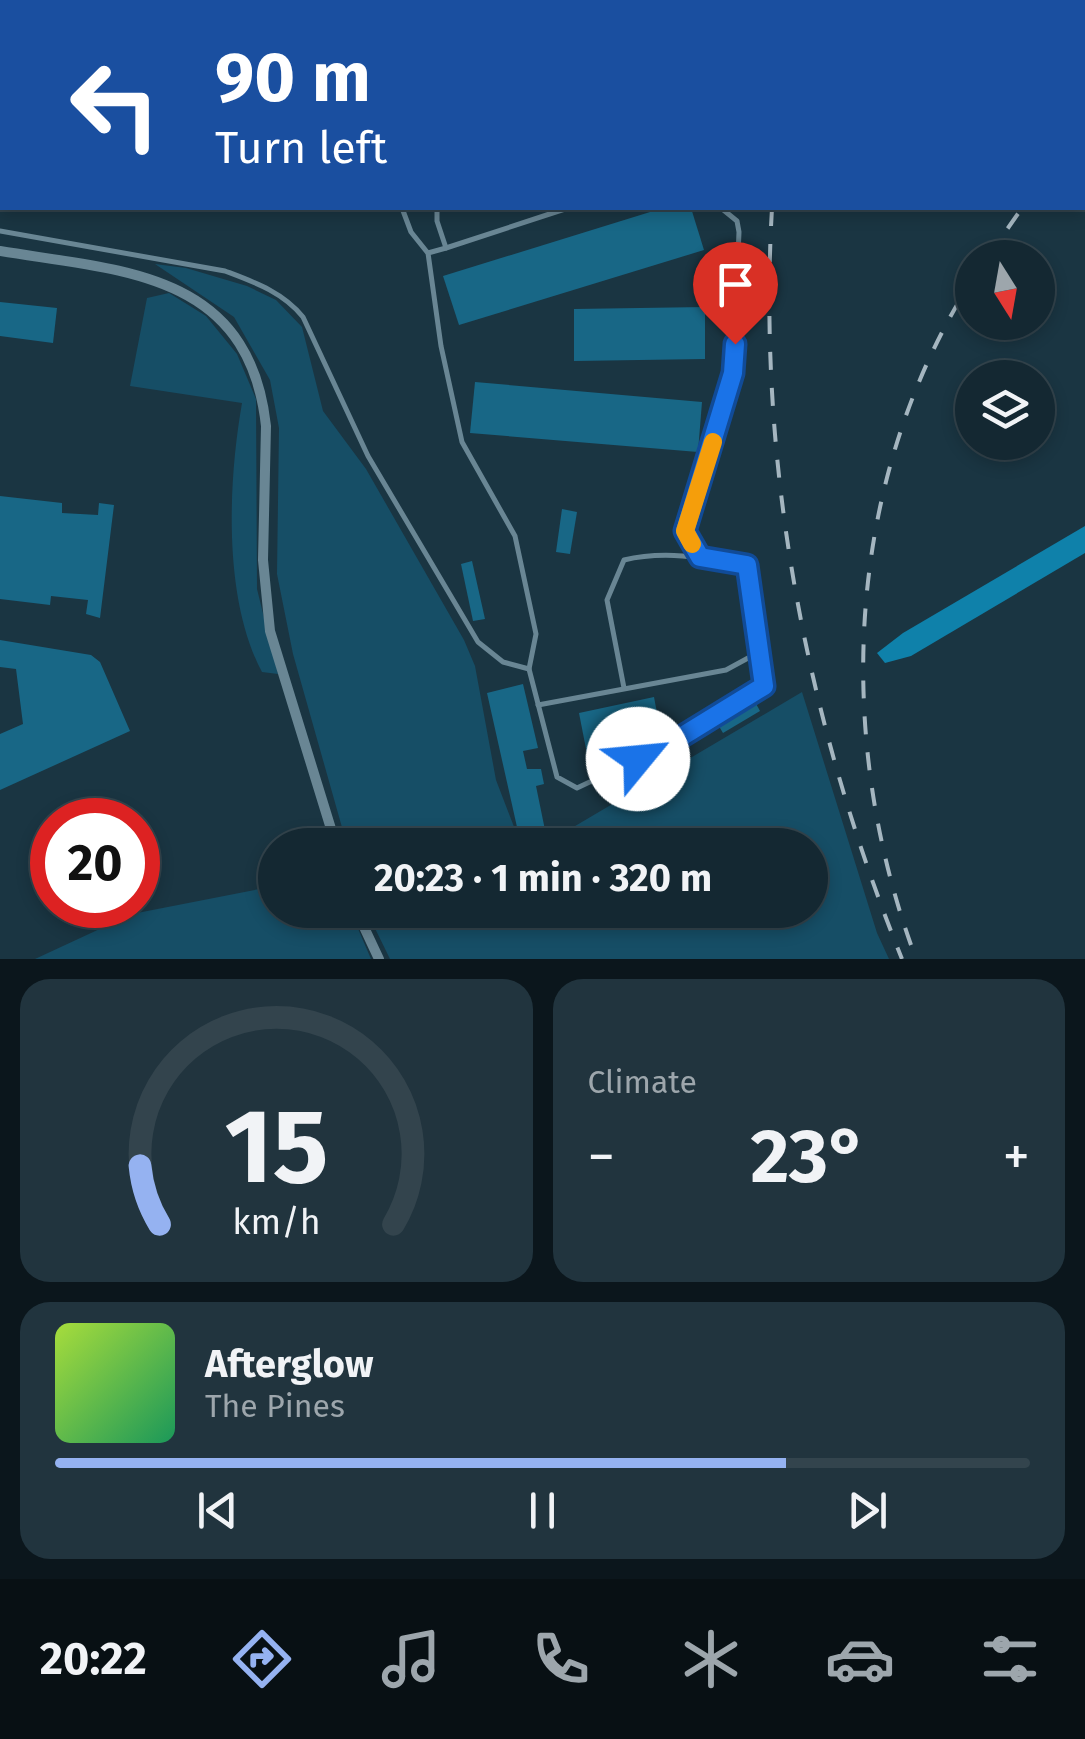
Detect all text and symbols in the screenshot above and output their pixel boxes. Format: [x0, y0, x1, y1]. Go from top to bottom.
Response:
text: 90 m [215, 36, 371, 120]
icon: left [50, 40, 180, 170]
text: Turn left [215, 121, 387, 175]
north arrow [955, 240, 1055, 340]
map controls [955, 240, 1055, 460]
pin [693, 242, 778, 345]
icon: arrive [708, 257, 763, 312]
button: layers [955, 360, 1055, 460]
position arrow [586, 707, 690, 811]
speed limit sign: 20 [30, 798, 160, 928]
text: 20:23 · 1 min · 320 m [374, 855, 712, 901]
text: Climate [588, 1063, 697, 1101]
text: 15 [224, 1085, 328, 1210]
text: 23° [751, 1112, 867, 1202]
text: − [588, 1124, 615, 1190]
text: + [1003, 1124, 1030, 1190]
text: km/h [232, 1201, 320, 1243]
text: Afterglow [205, 1341, 373, 1387]
text: The Pines [205, 1387, 345, 1425]
icon: previous [190, 1483, 245, 1538]
icon: pause [515, 1483, 570, 1538]
icon: next [840, 1483, 895, 1538]
icon: directions [227, 1624, 297, 1694]
icon: music [376, 1624, 446, 1694]
icon: phone [526, 1624, 596, 1694]
icon: climate [676, 1624, 746, 1694]
icon: car [825, 1624, 895, 1694]
icon: filters [975, 1624, 1045, 1694]
text: 20:22 [40, 1632, 147, 1686]

